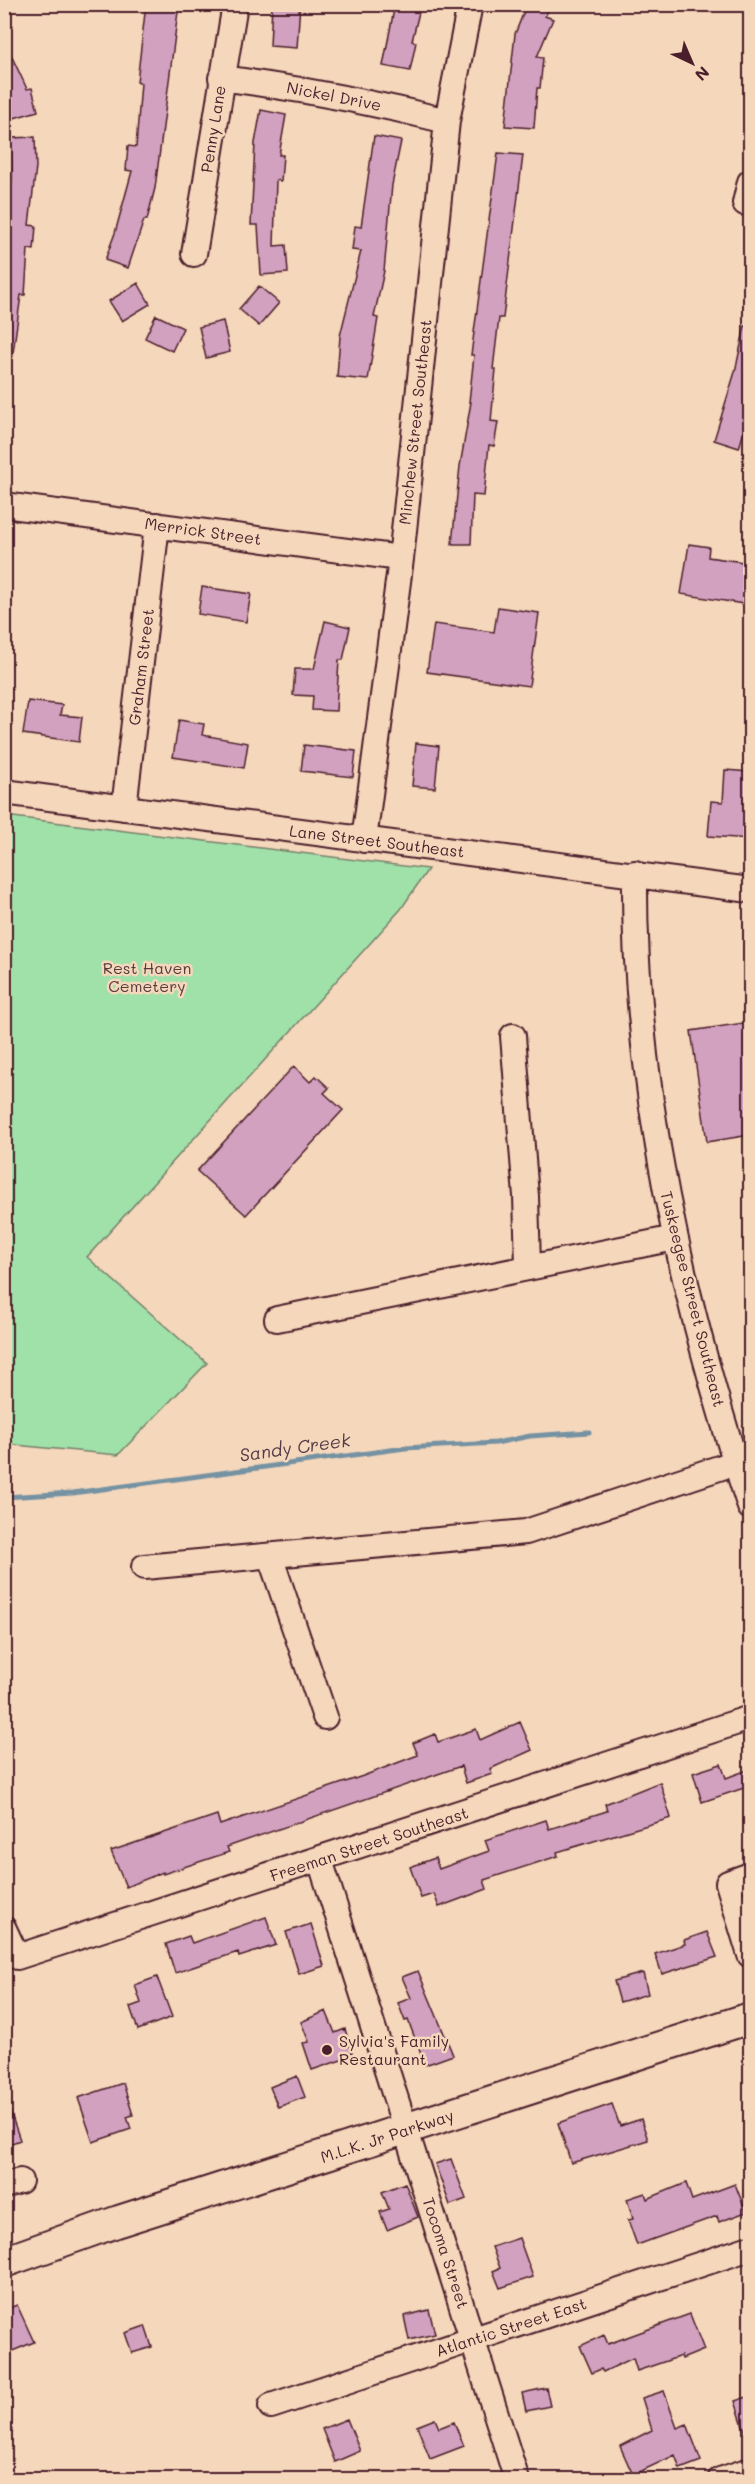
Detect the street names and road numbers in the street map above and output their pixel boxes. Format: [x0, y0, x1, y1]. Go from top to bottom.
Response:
street label: Nickel Drive [285, 76, 383, 115]
street label: Penny Lane [195, 84, 230, 174]
street label: Minchew Street Southeast [393, 318, 436, 526]
street label: Merrick Street [143, 512, 263, 549]
street label: Graham Street [123, 607, 158, 727]
street label: Lane Street Southeast [288, 819, 466, 862]
street label: Tuskeegee Street Southeast [656, 1189, 731, 1409]
street label: Freeman Street Southeast [267, 1801, 471, 1886]
street label: M.L.K. Jr Parkway [317, 2104, 456, 2167]
street label: Tocoma Street [419, 2194, 474, 2311]
street label: Atlantic Street East [433, 2292, 589, 2361]

